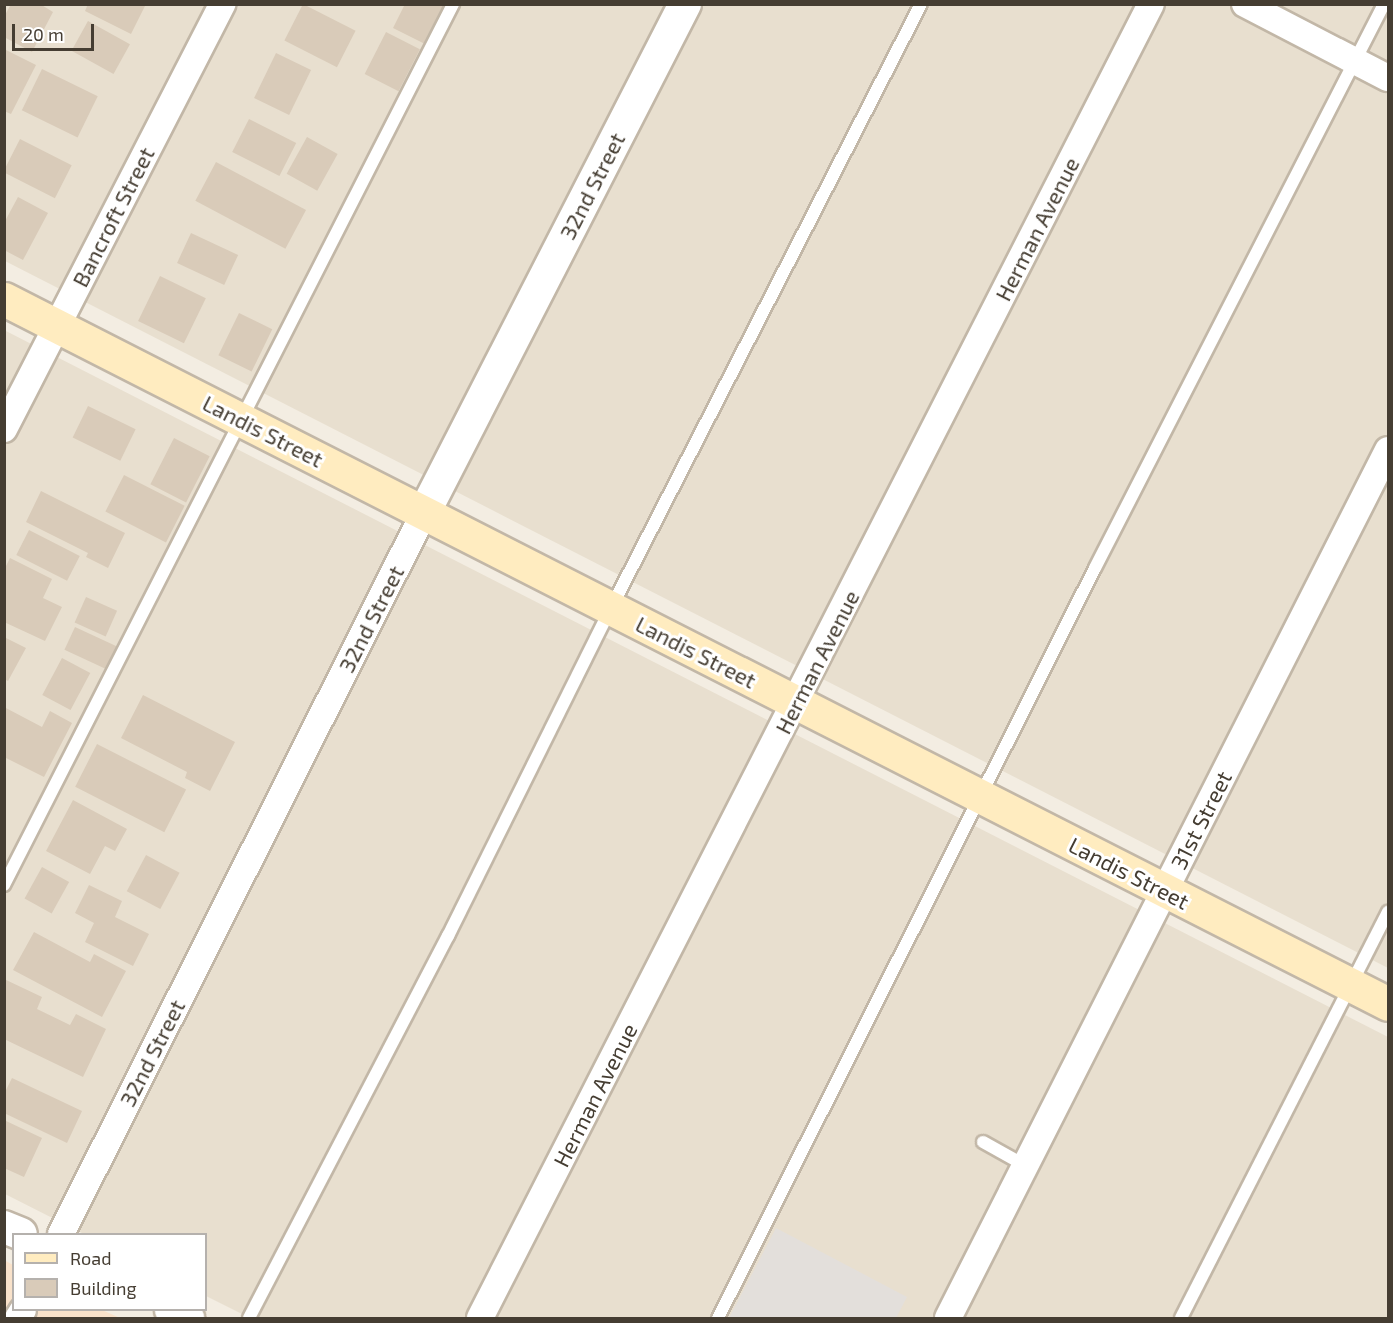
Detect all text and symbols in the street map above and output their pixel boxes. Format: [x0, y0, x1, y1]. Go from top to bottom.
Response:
scale bar [15, 12, 98, 50]
text: 20 m [23, 23, 64, 45]
street label: 32nd Street [554, 128, 630, 244]
street label: Bancroft Street [66, 143, 160, 291]
street label: Herman Avenue [989, 153, 1085, 305]
street label: Landis Street [198, 389, 328, 473]
street label: 32nd Street [333, 561, 409, 677]
street label: Herman Avenue [769, 586, 865, 738]
street label: Landis Street [631, 610, 761, 694]
street label: 31st Street [1165, 767, 1237, 873]
street label: Landis Street [1064, 831, 1194, 915]
street label: 32nd Street [114, 995, 190, 1111]
street label: Herman Avenue [547, 1019, 643, 1171]
legend [12, 1233, 207, 1311]
text: Road [70, 1247, 111, 1269]
text: Building [70, 1277, 137, 1299]

